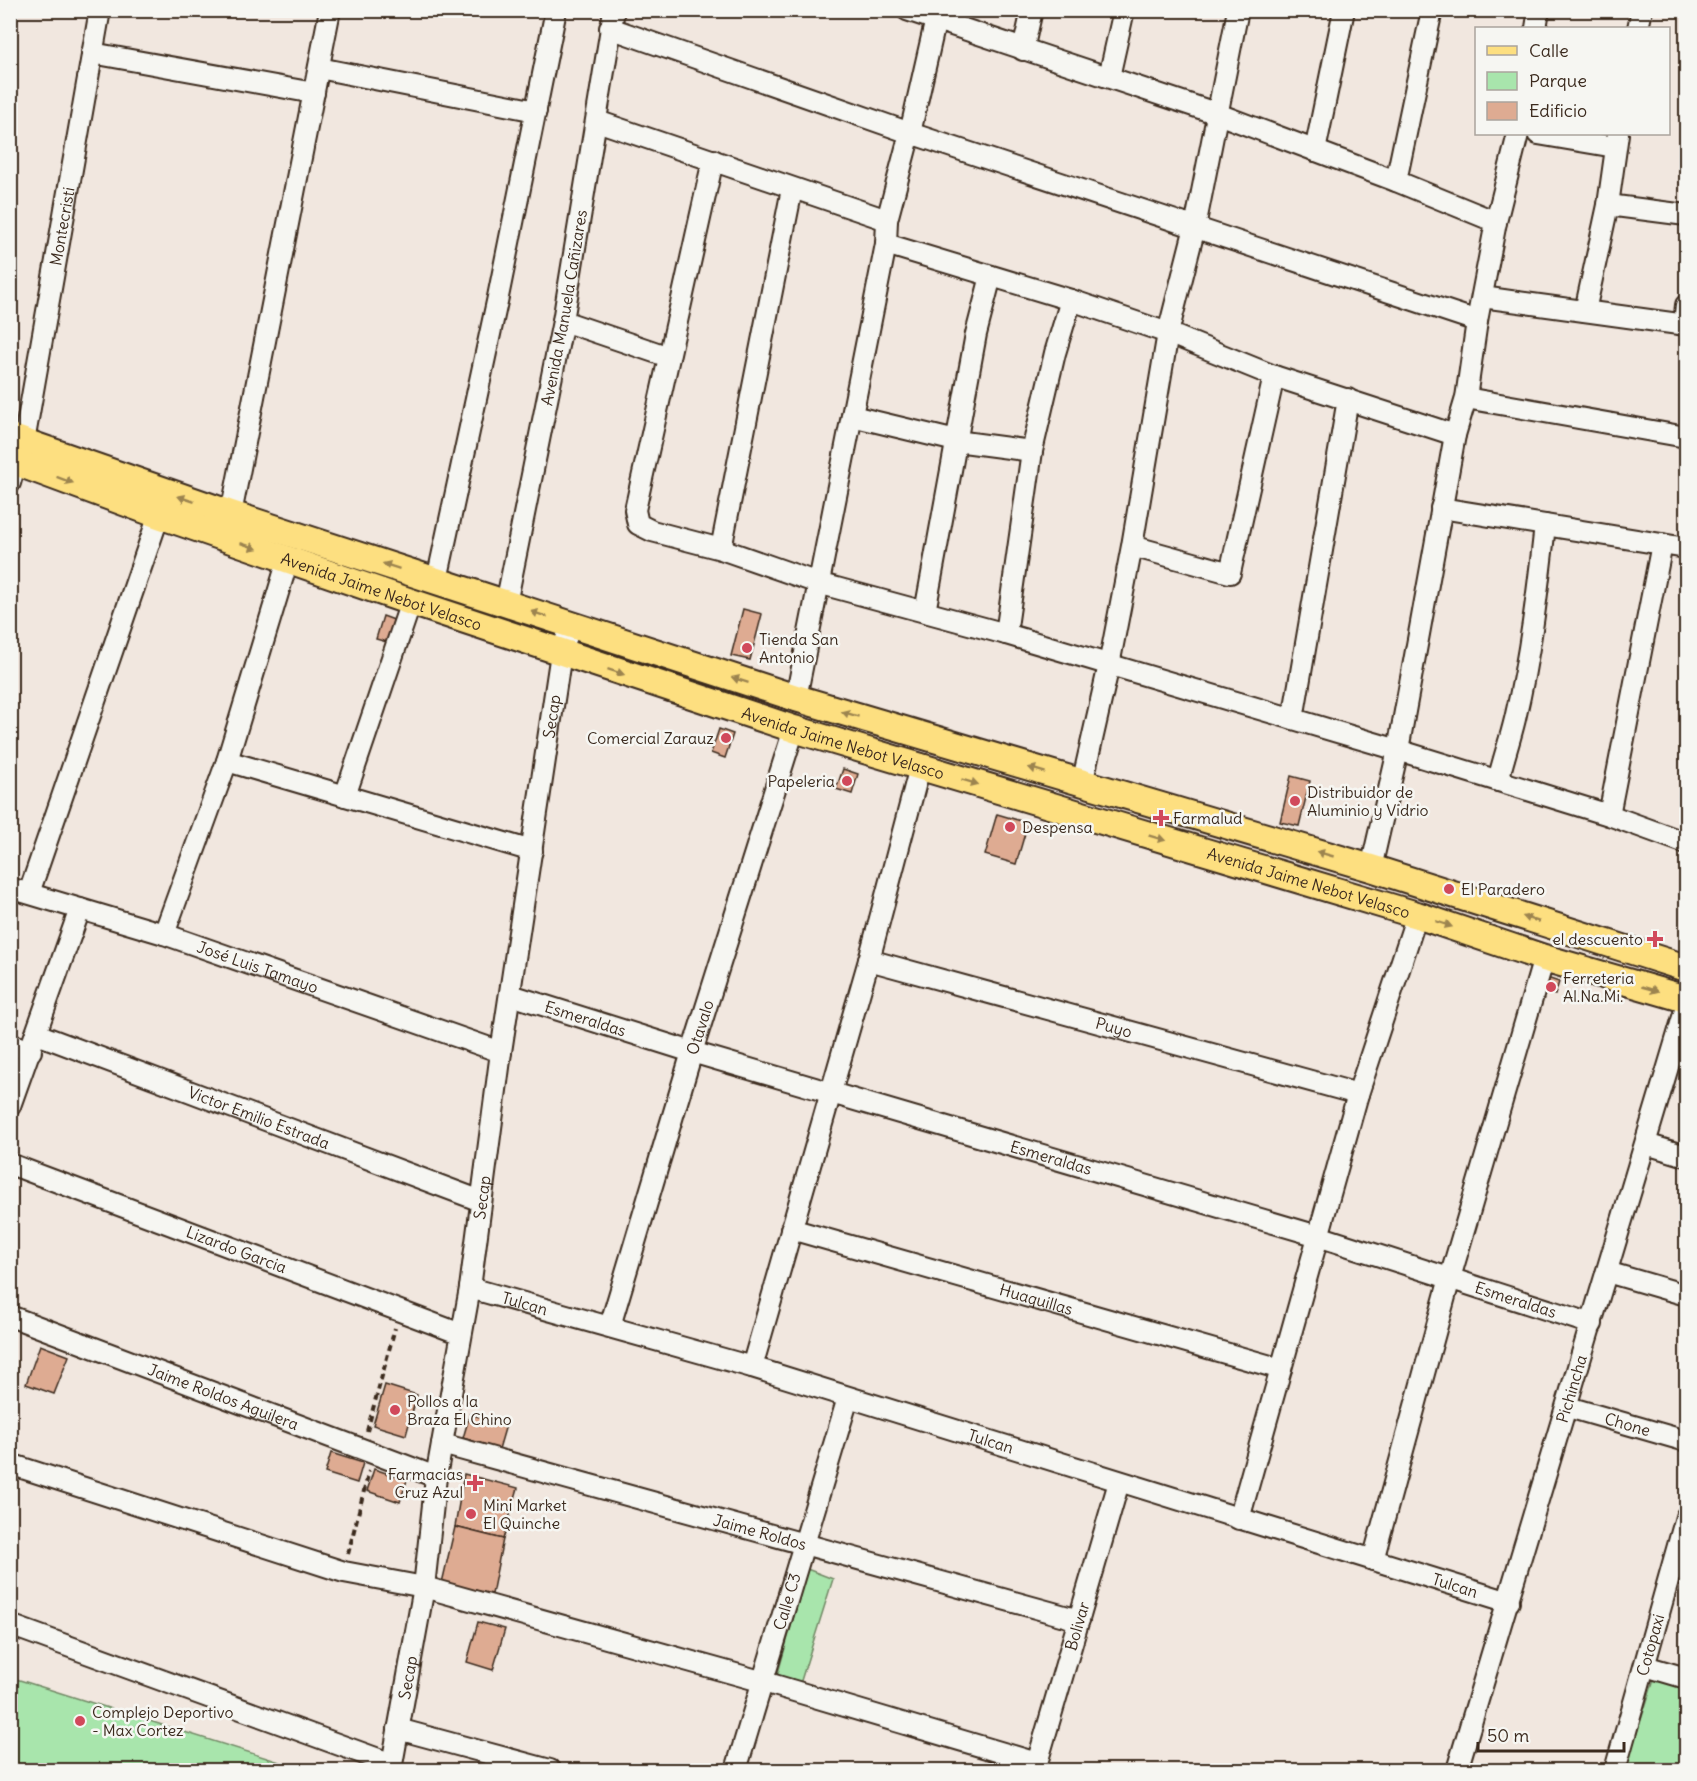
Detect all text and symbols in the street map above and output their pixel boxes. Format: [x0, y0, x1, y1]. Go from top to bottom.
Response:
legend [1475, 27, 1670, 135]
text: Calle [1529, 39, 1569, 62]
text: Parque [1529, 69, 1587, 92]
text: Edificio [1529, 99, 1587, 122]
street label: Montecristi [45, 185, 79, 267]
street label: Avenida Manuela Cañizares [536, 208, 591, 407]
one-way arrow [57, 476, 75, 486]
one-way arrow [177, 493, 195, 503]
one-way arrow [240, 542, 258, 552]
street label: Avenida Jaime Nebot Velasco [278, 548, 484, 635]
one-way arrow [382, 560, 400, 570]
one-way arrow [530, 609, 548, 619]
place label: Tienda San Antonio [759, 629, 839, 667]
marker: Tienda San Antonio [740, 641, 754, 655]
one-way arrow [607, 668, 625, 677]
one-way arrow [731, 675, 749, 684]
street label: Secap [538, 693, 565, 740]
street label: Avenida Jaime Nebot Velasco [739, 702, 947, 783]
one-way arrow [841, 709, 859, 718]
place label: Comercial Zarauz [587, 728, 714, 748]
marker: Comercial Zarauz [719, 731, 733, 745]
one-way arrow [1027, 765, 1045, 774]
place label: Papeleria [767, 771, 835, 791]
marker: Papeleria [840, 774, 854, 788]
one-way arrow [962, 778, 980, 787]
place label: Distribuidor de Aluminio y Vidrio [1307, 782, 1428, 820]
marker: Distribuidor de Aluminio y Vidrio [1288, 794, 1302, 808]
place label: Farmalud [1173, 808, 1242, 828]
marker: Farmalud [1154, 811, 1168, 825]
place label: Despensa [1022, 817, 1093, 837]
marker: Despensa [1003, 820, 1017, 834]
one-way arrow [1148, 834, 1166, 843]
street label: Avenida Jaime Nebot Velasco [1205, 843, 1412, 922]
one-way arrow [1315, 849, 1333, 858]
place label: El Paradero [1461, 879, 1545, 899]
marker: El Paradero [1442, 882, 1456, 896]
one-way arrow [1522, 913, 1540, 923]
one-way arrow [1435, 920, 1453, 930]
place label: el descuento [1552, 929, 1643, 949]
marker: el descuento [1648, 932, 1662, 946]
street label: José Luis Tamayo [194, 936, 321, 997]
place label: Ferreteria Al.Na.Mi. [1563, 968, 1634, 1006]
marker: Ferreteria Al.Na.Mi. [1544, 980, 1558, 994]
one-way arrow [1642, 985, 1660, 994]
street label: Esmeraldas [542, 996, 629, 1041]
street label: Otavalo [682, 997, 718, 1057]
street label: Puyo [1093, 1013, 1134, 1042]
street label: Victor Emilio Estrada [185, 1082, 332, 1153]
street label: Esmeraldas [1008, 1136, 1094, 1179]
street label: Secap [469, 1174, 495, 1220]
street label: Lizardo Garcia [184, 1221, 289, 1277]
street label: Esmeraldas [1473, 1277, 1559, 1322]
street label: Huaquillas [997, 1279, 1075, 1319]
street label: Tulcan [500, 1287, 550, 1319]
street label: Pichincha [1552, 1352, 1591, 1425]
street label: Jaime Roldos Aguilera [145, 1359, 301, 1434]
place label: Pollos a la Braza El Chino [407, 1391, 512, 1429]
marker: Pollos a la Braza El Chino [388, 1403, 402, 1417]
street label: Chone [1602, 1408, 1653, 1440]
street label: Tulcan [966, 1425, 1016, 1458]
place label: Farmacias Cruz Azul [388, 1464, 463, 1502]
marker: Farmacias Cruz Azul [468, 1476, 482, 1490]
place label: Mini Market El Quinche [483, 1495, 567, 1533]
marker: Mini Market El Quinche [464, 1507, 478, 1521]
street label: Jaime Roldos [711, 1510, 809, 1554]
street label: Tulcan [1430, 1569, 1480, 1602]
street label: Calle C3 [769, 1570, 805, 1633]
street label: Bolivar [1060, 1599, 1094, 1653]
street label: Cotopaxi [1632, 1612, 1668, 1678]
street label: Secap [394, 1654, 421, 1701]
place label: Complejo Deportivo - Max Cortez [92, 1702, 233, 1740]
marker: Complejo Deportivo - Max Cortez [73, 1714, 87, 1728]
scale bar [1478, 1715, 1624, 1753]
text: 50 m [1487, 1724, 1529, 1747]

